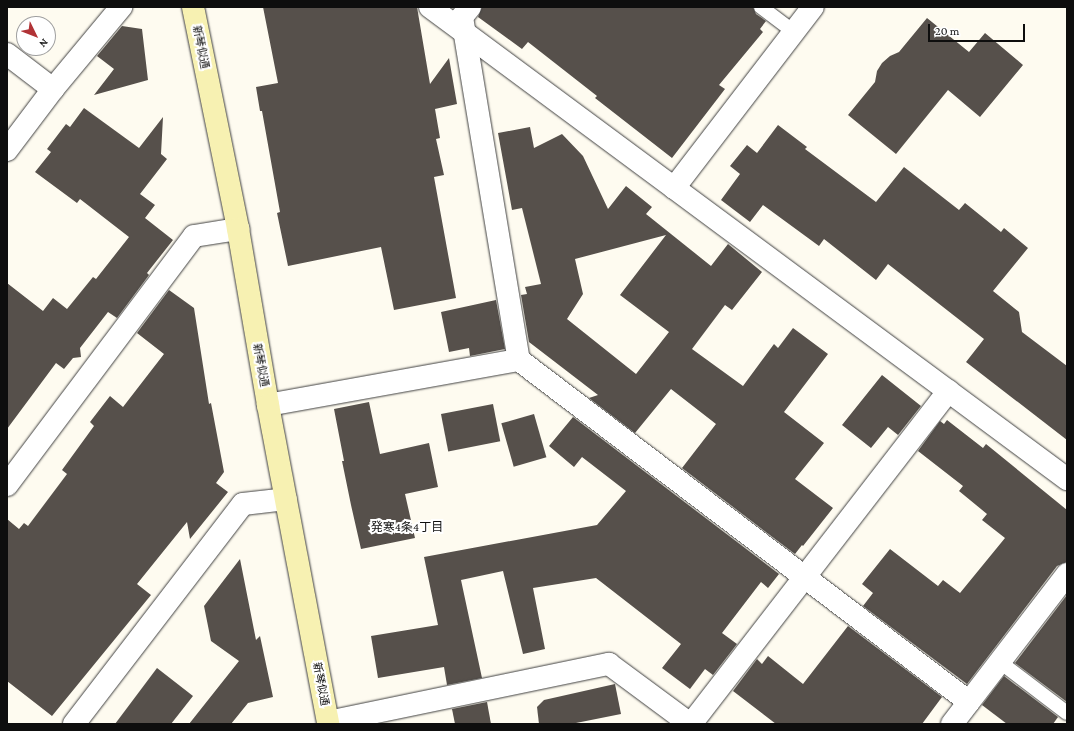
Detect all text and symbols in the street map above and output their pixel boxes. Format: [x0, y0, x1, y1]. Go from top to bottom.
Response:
north arrow [16, 16, 56, 56]
scale bar [930, 16, 1027, 42]
street label: 新琴似通 [190, 24, 212, 70]
text: 20 m [935, 24, 959, 38]
text: N [37, 37, 51, 50]
street label: 新琴似通 [251, 342, 271, 388]
district label: 発寒4条4丁目 [371, 521, 443, 535]
street label: 新琴似通 [310, 661, 332, 707]

